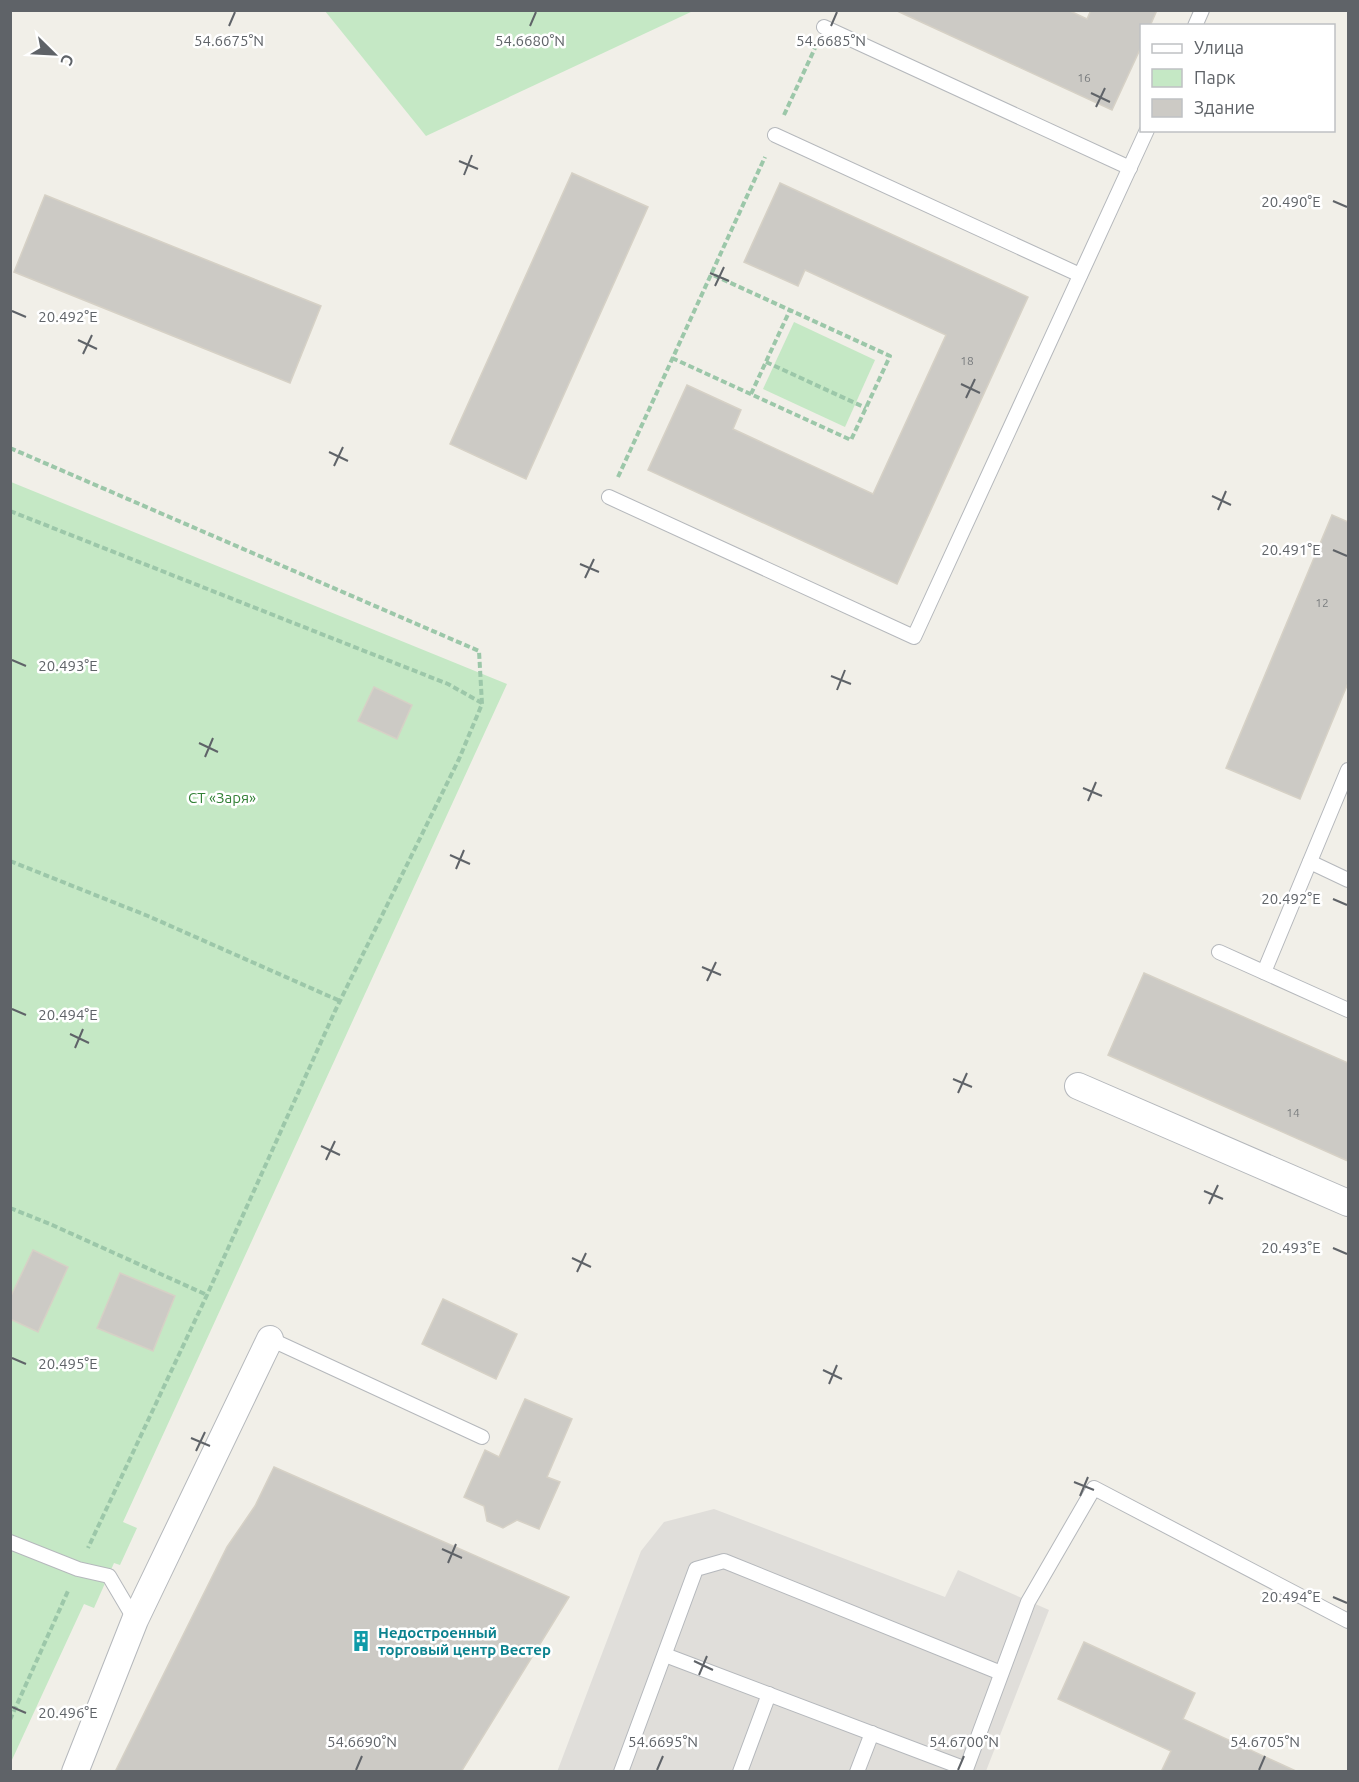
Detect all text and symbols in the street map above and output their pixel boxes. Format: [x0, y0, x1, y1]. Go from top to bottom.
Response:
north arrow [24, 24, 84, 84]
legend [1140, 24, 1335, 132]
text: 54.6675°N [194, 32, 264, 49]
text: 54.6680°N [495, 32, 565, 49]
text: 54.6685°N [796, 32, 866, 49]
text: Улица [1194, 37, 1244, 57]
text: С [57, 52, 78, 68]
text: Парк [1194, 67, 1235, 87]
house number: 16 [1077, 71, 1091, 84]
text: Здание [1194, 97, 1255, 117]
text: 20.490°E [1261, 193, 1321, 210]
text: 20.492°E [38, 308, 98, 325]
house number: 18 [960, 354, 974, 367]
text: 20.491°E [1261, 541, 1321, 558]
house number: 12 [1315, 596, 1329, 609]
text: 20.493°E [38, 657, 98, 674]
park label: СТ «Заря» [188, 789, 256, 806]
text: 20.492°E [1261, 890, 1321, 907]
text: 20.494°E [38, 1006, 98, 1023]
house number: 14 [1286, 1106, 1300, 1119]
text: 20.493°E [1261, 1239, 1321, 1256]
text: 20.495°E [38, 1355, 98, 1372]
text: 20.494°E [1261, 1588, 1321, 1605]
place label: Недостроенный торговый центр Вестер [378, 1624, 551, 1658]
building icon: Недостроенный торговый центр Вестер [349, 1629, 373, 1653]
text: 20.496°E [38, 1704, 98, 1721]
text: 54.6690°N [327, 1733, 397, 1750]
text: 54.6695°N [628, 1733, 698, 1750]
text: 54.6700°N [929, 1733, 999, 1750]
text: 54.6705°N [1230, 1733, 1300, 1750]

